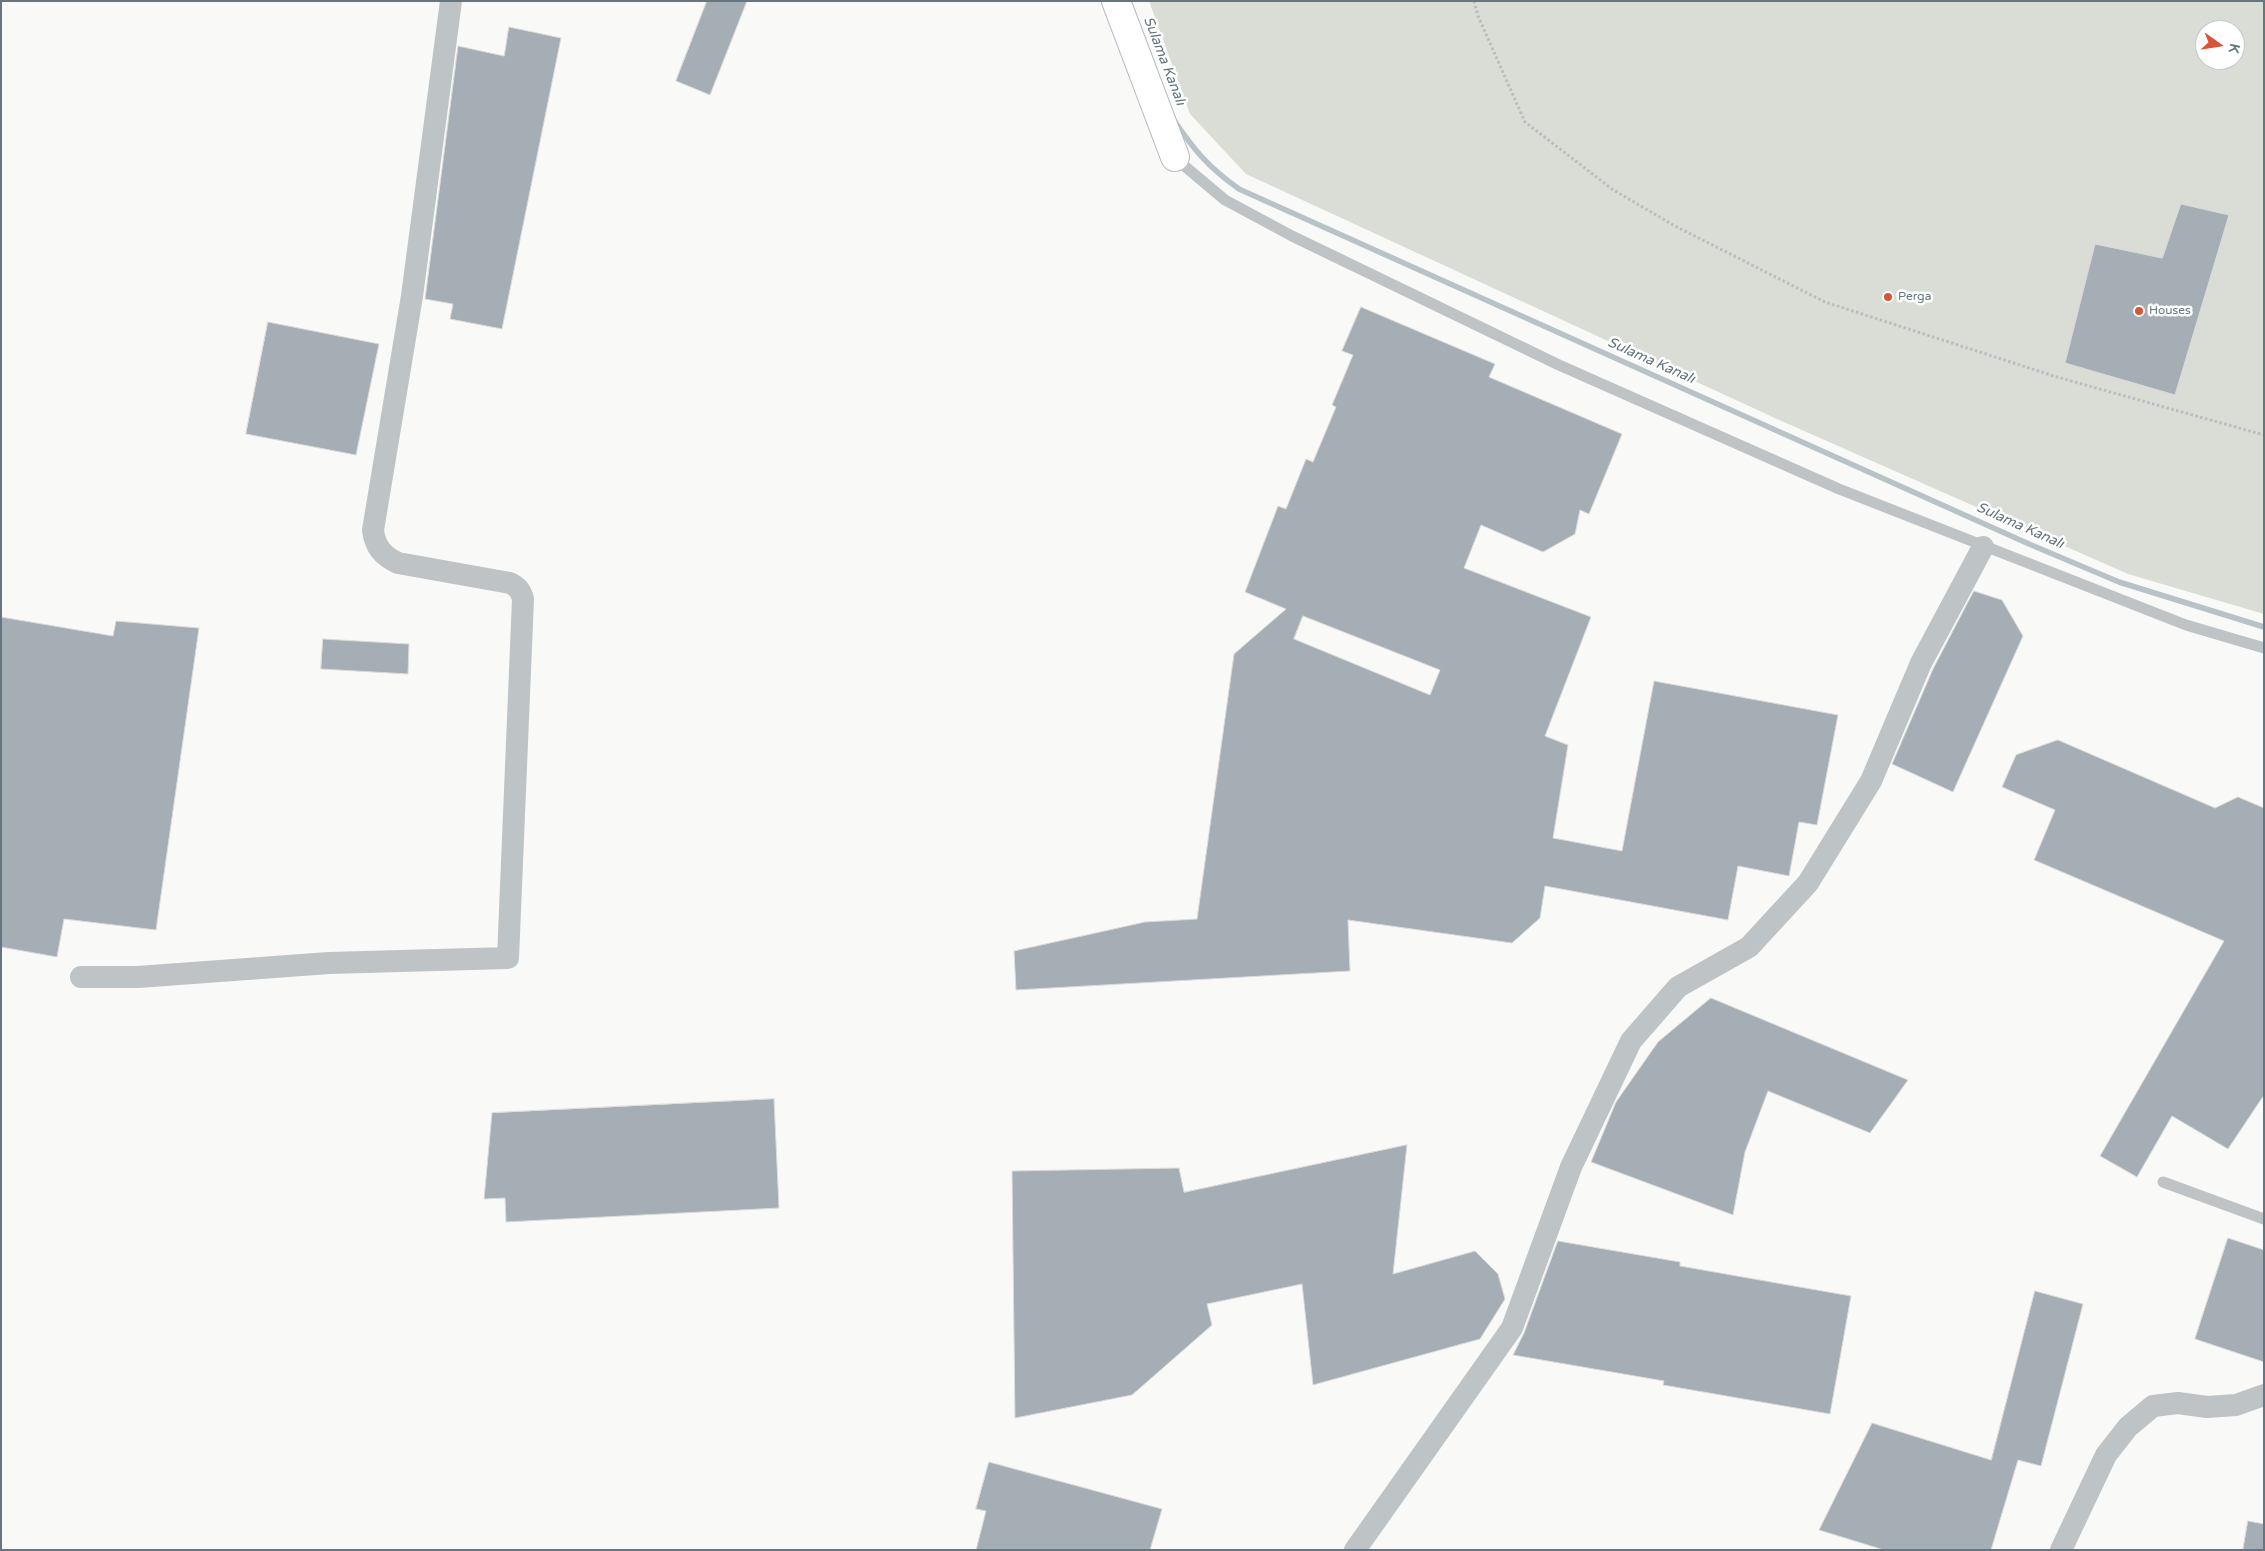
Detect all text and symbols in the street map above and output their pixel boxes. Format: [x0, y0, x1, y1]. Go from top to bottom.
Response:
water label: Sulama Kanalı [1139, 14, 1189, 108]
north arrow [2195, 20, 2245, 70]
text: K [2225, 42, 2243, 55]
place label: Perga [1898, 290, 1931, 304]
marker: Perga [1882, 291, 1894, 303]
place label: Houses [2149, 304, 2191, 318]
marker: Houses [2133, 305, 2145, 317]
water label: Sulama Kanalı [1605, 334, 1697, 388]
water label: Sulama Kanalı [1974, 499, 2066, 553]

